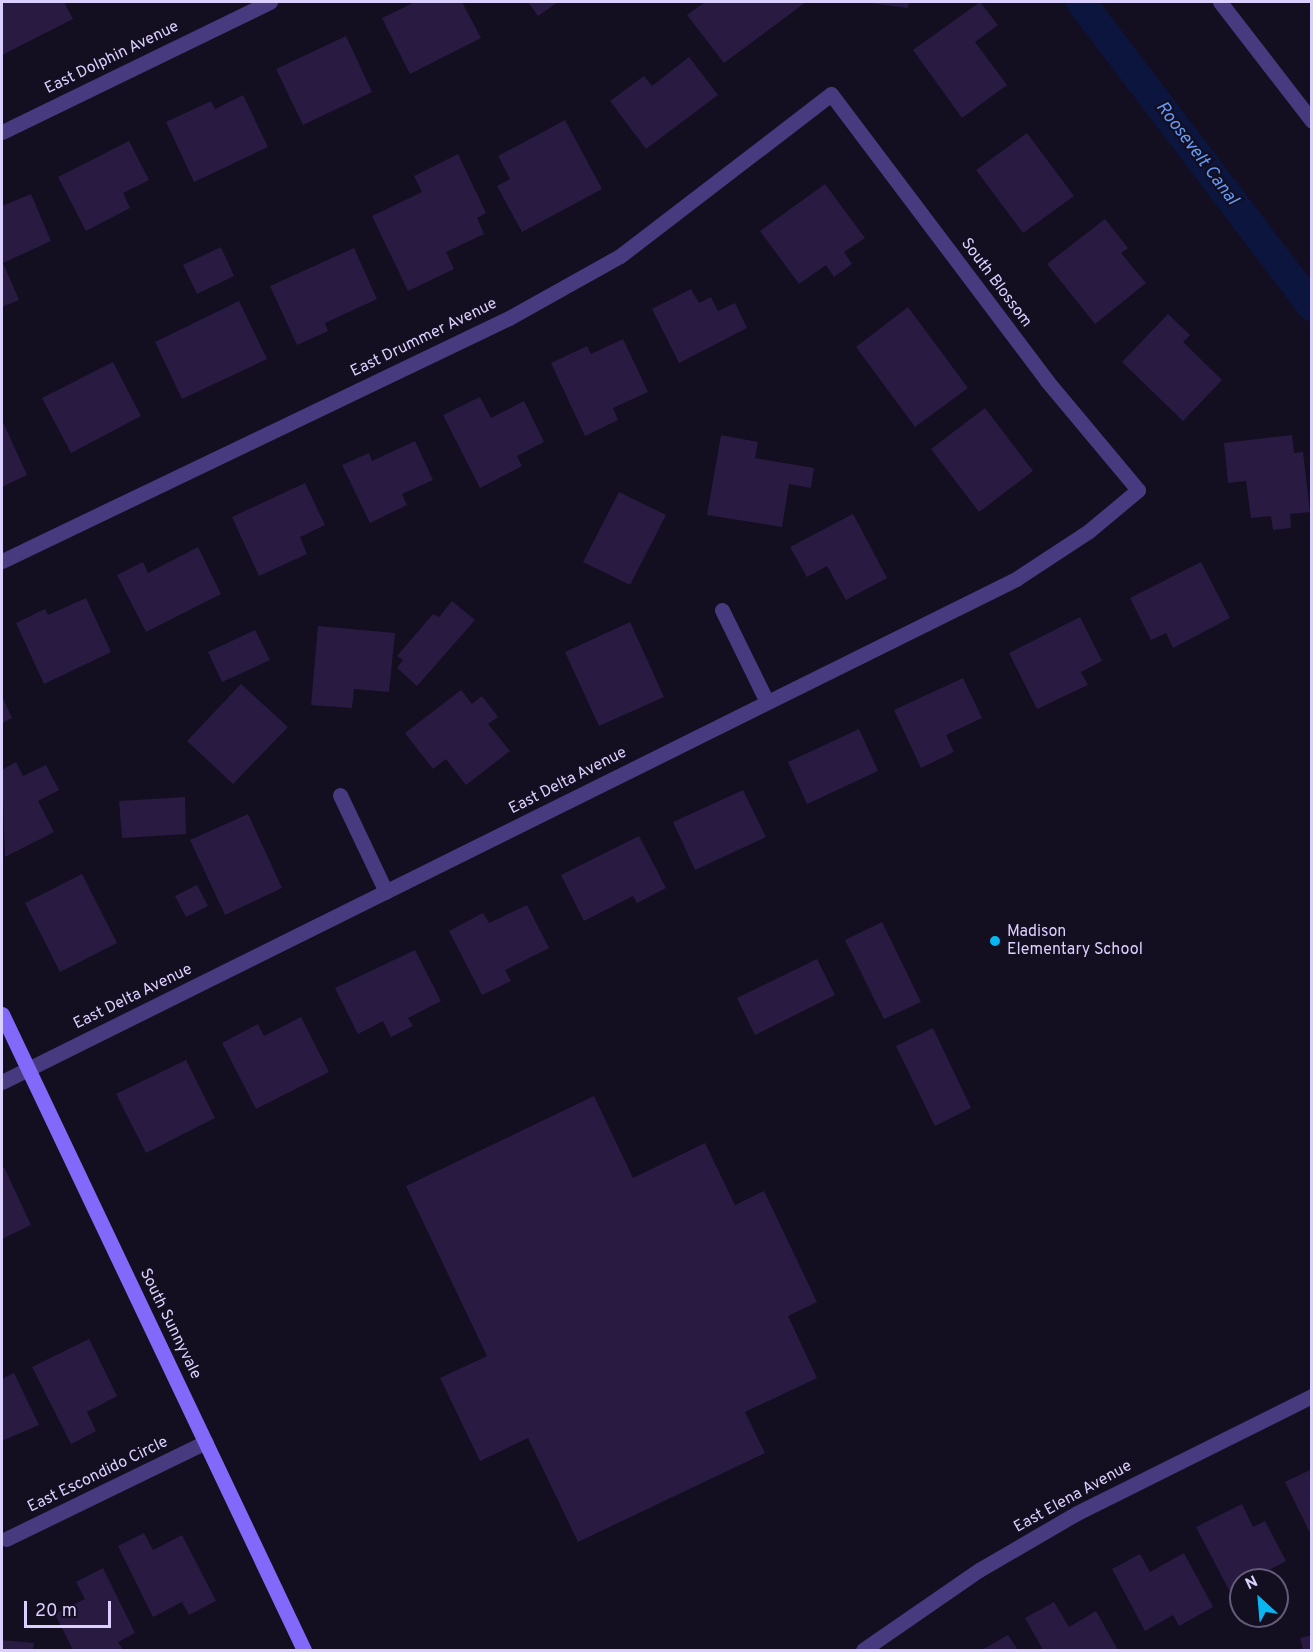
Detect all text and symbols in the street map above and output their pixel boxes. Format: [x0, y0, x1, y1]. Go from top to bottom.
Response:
street label: East Dolphin Avenue [42, 17, 182, 99]
water label: Roosevelt Canal [1150, 98, 1242, 210]
street label: South Blossom [956, 235, 1036, 331]
street label: East Drummer Avenue [347, 294, 501, 382]
street label: East Delta Avenue [506, 743, 630, 819]
place label: Madison Elementary School [1007, 922, 1143, 960]
marker: Madison Elementary School [988, 934, 1002, 948]
street label: East Delta Avenue [70, 960, 196, 1034]
street label: South Sunnyvale [135, 1266, 205, 1382]
street label: East Escondido Circle [25, 1433, 171, 1517]
street label: East Elena Avenue [1010, 1457, 1136, 1537]
north arrow [1229, 1568, 1289, 1628]
text: N [1242, 1572, 1262, 1595]
scale bar [27, 1589, 114, 1627]
text: 20 m [35, 1600, 77, 1623]

